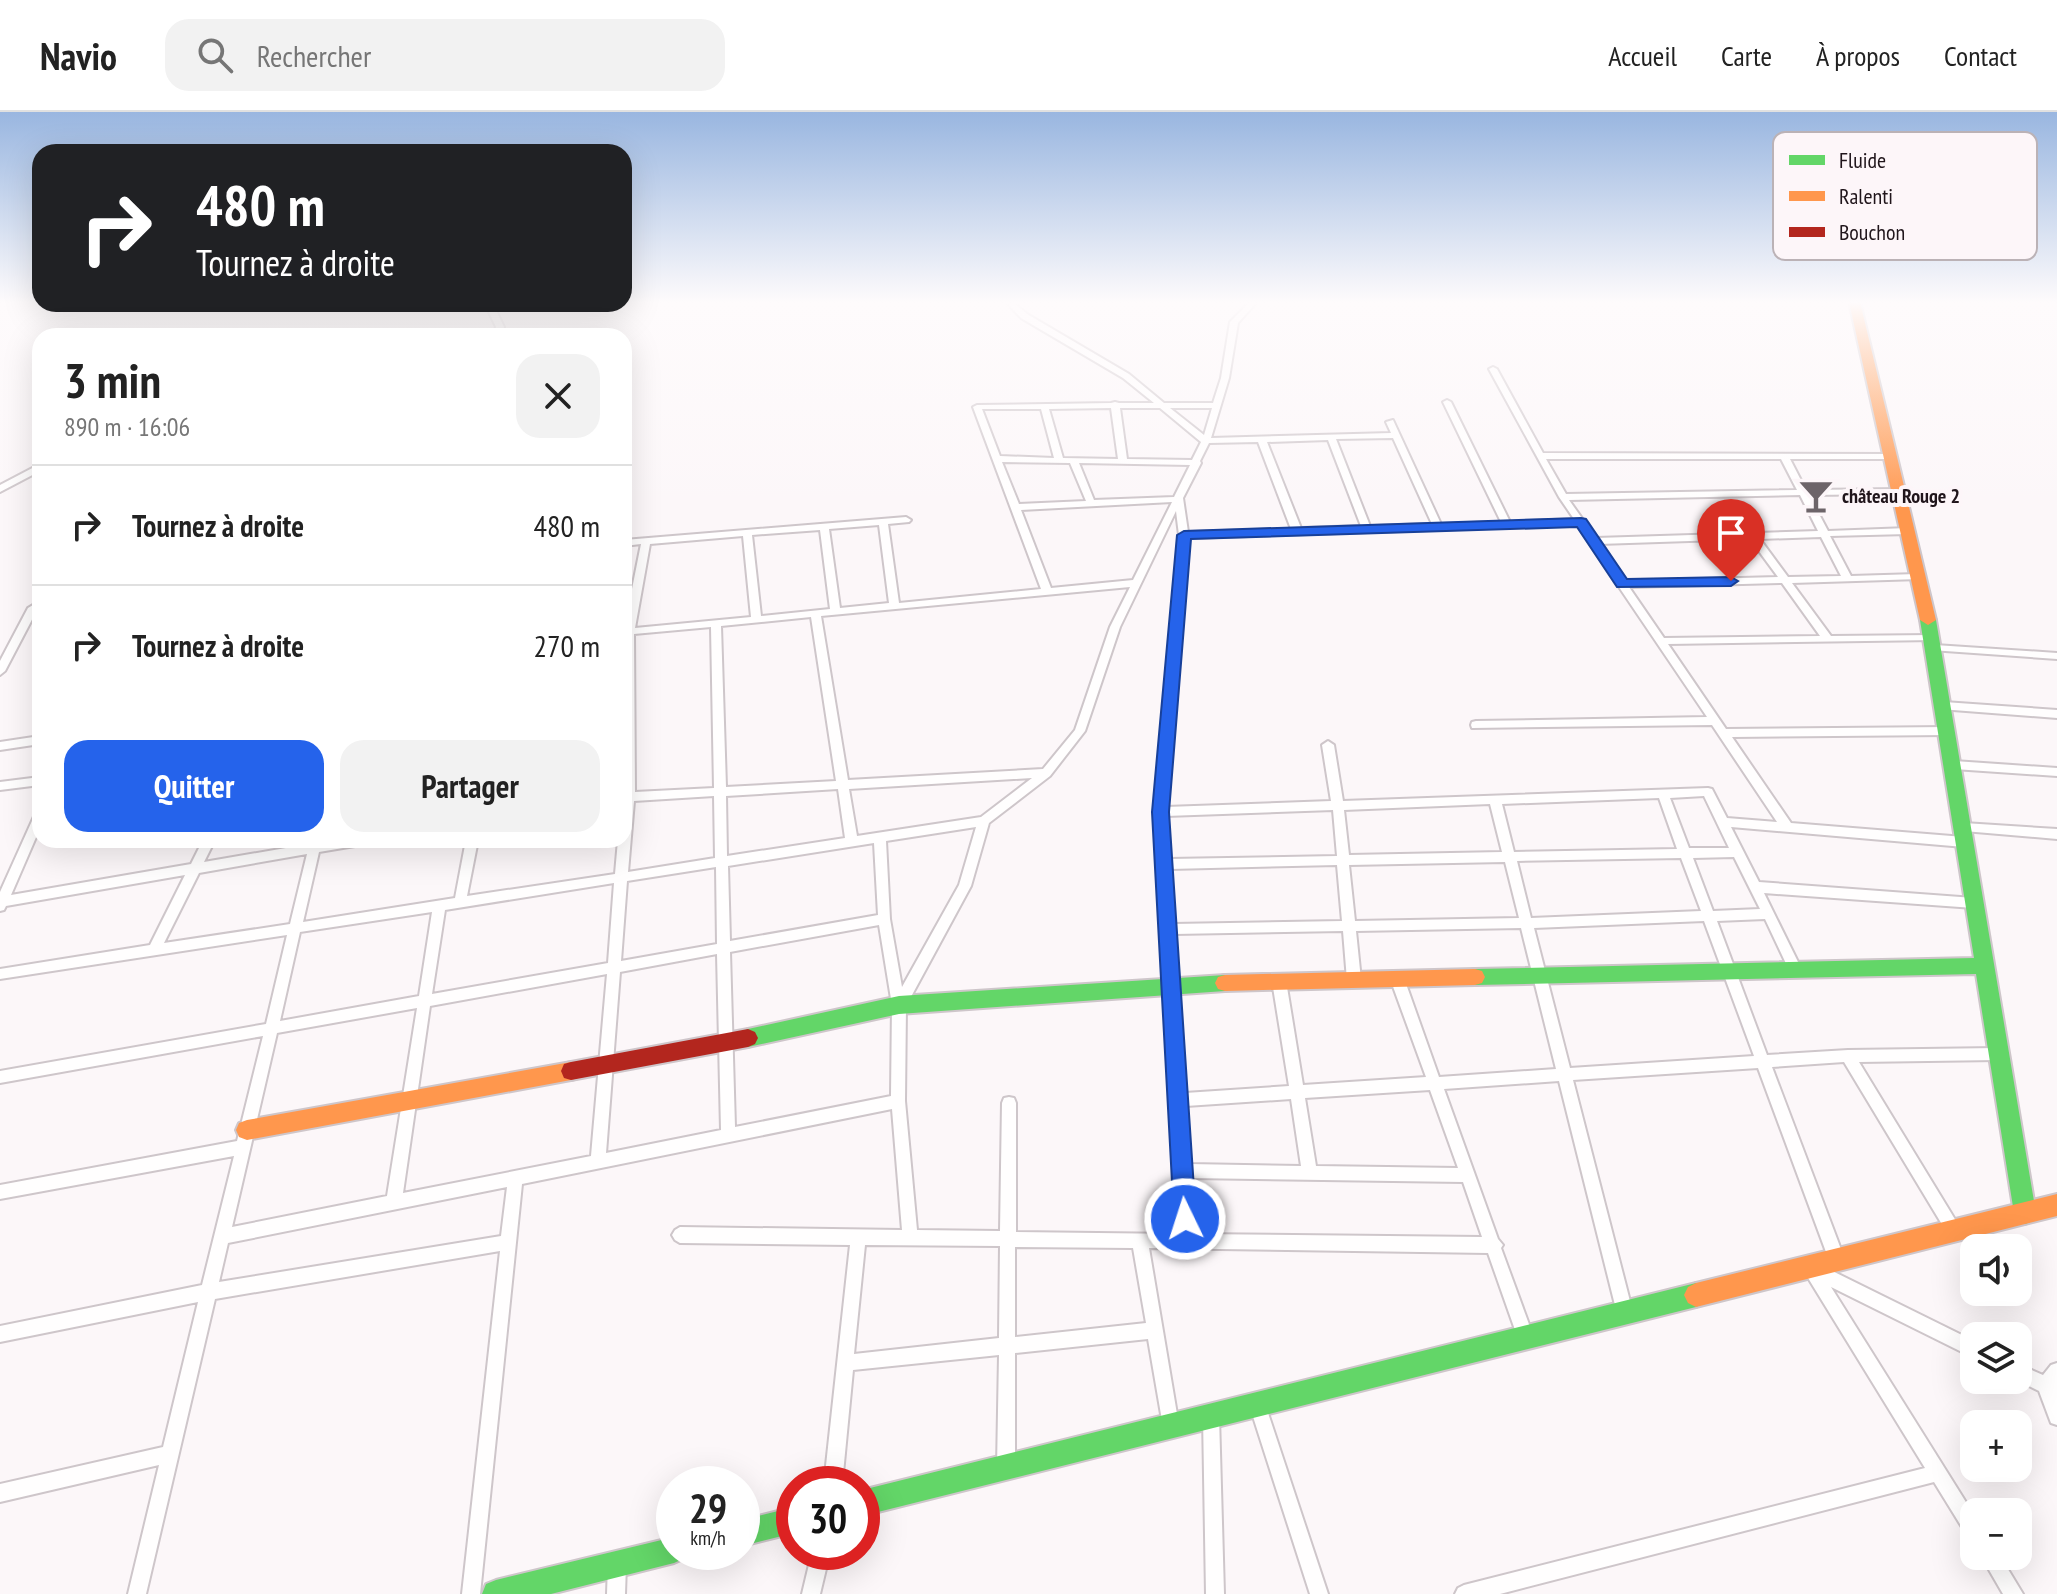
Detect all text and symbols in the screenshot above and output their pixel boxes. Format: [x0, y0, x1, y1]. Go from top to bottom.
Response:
search box [165, 19, 725, 91]
text: Navio [40, 31, 117, 80]
icon: search [193, 33, 237, 77]
text: Rechercher [257, 36, 371, 75]
text: Accueil [1608, 37, 1677, 74]
text: Carte [1721, 37, 1772, 74]
text: À propos [1816, 37, 1900, 74]
text: Contact [1944, 37, 2017, 74]
legend [1773, 132, 2037, 260]
text: Fluide [1839, 146, 1886, 174]
text: 480 m [196, 169, 325, 241]
icon: right [64, 176, 168, 280]
text: Ralenti [1839, 182, 1893, 210]
text: Bouchon [1839, 218, 1905, 246]
text: Tournez à droite [196, 239, 395, 286]
text: 3 min [64, 349, 161, 411]
button: close [516, 354, 600, 438]
text: 890 m · 16:06 [64, 410, 190, 443]
bar icon: château Rouge 2 [1797, 477, 1835, 515]
place label: château Rouge 2 [1842, 483, 1960, 509]
pin [1697, 499, 1765, 581]
icon: right [64, 503, 108, 547]
text: Tournez à droite [132, 506, 304, 545]
text: 480 m [534, 506, 600, 545]
icon: arrive [1709, 511, 1753, 555]
icon: right [64, 623, 108, 667]
text: Tournez à droite [132, 626, 304, 665]
text: 270 m [534, 626, 600, 665]
button: Quitter [64, 740, 324, 832]
button: Partager [340, 740, 600, 832]
position arrow [1143, 1177, 1227, 1261]
map controls [1960, 1234, 2032, 1570]
button: sound [1960, 1234, 2032, 1306]
button: layers [1960, 1322, 2032, 1394]
button: + [1960, 1410, 2032, 1482]
speed limit sign: 30 [776, 1466, 880, 1570]
text: 29 [689, 1482, 727, 1534]
button: − [1960, 1498, 2032, 1570]
text: km/h [690, 1525, 726, 1551]

